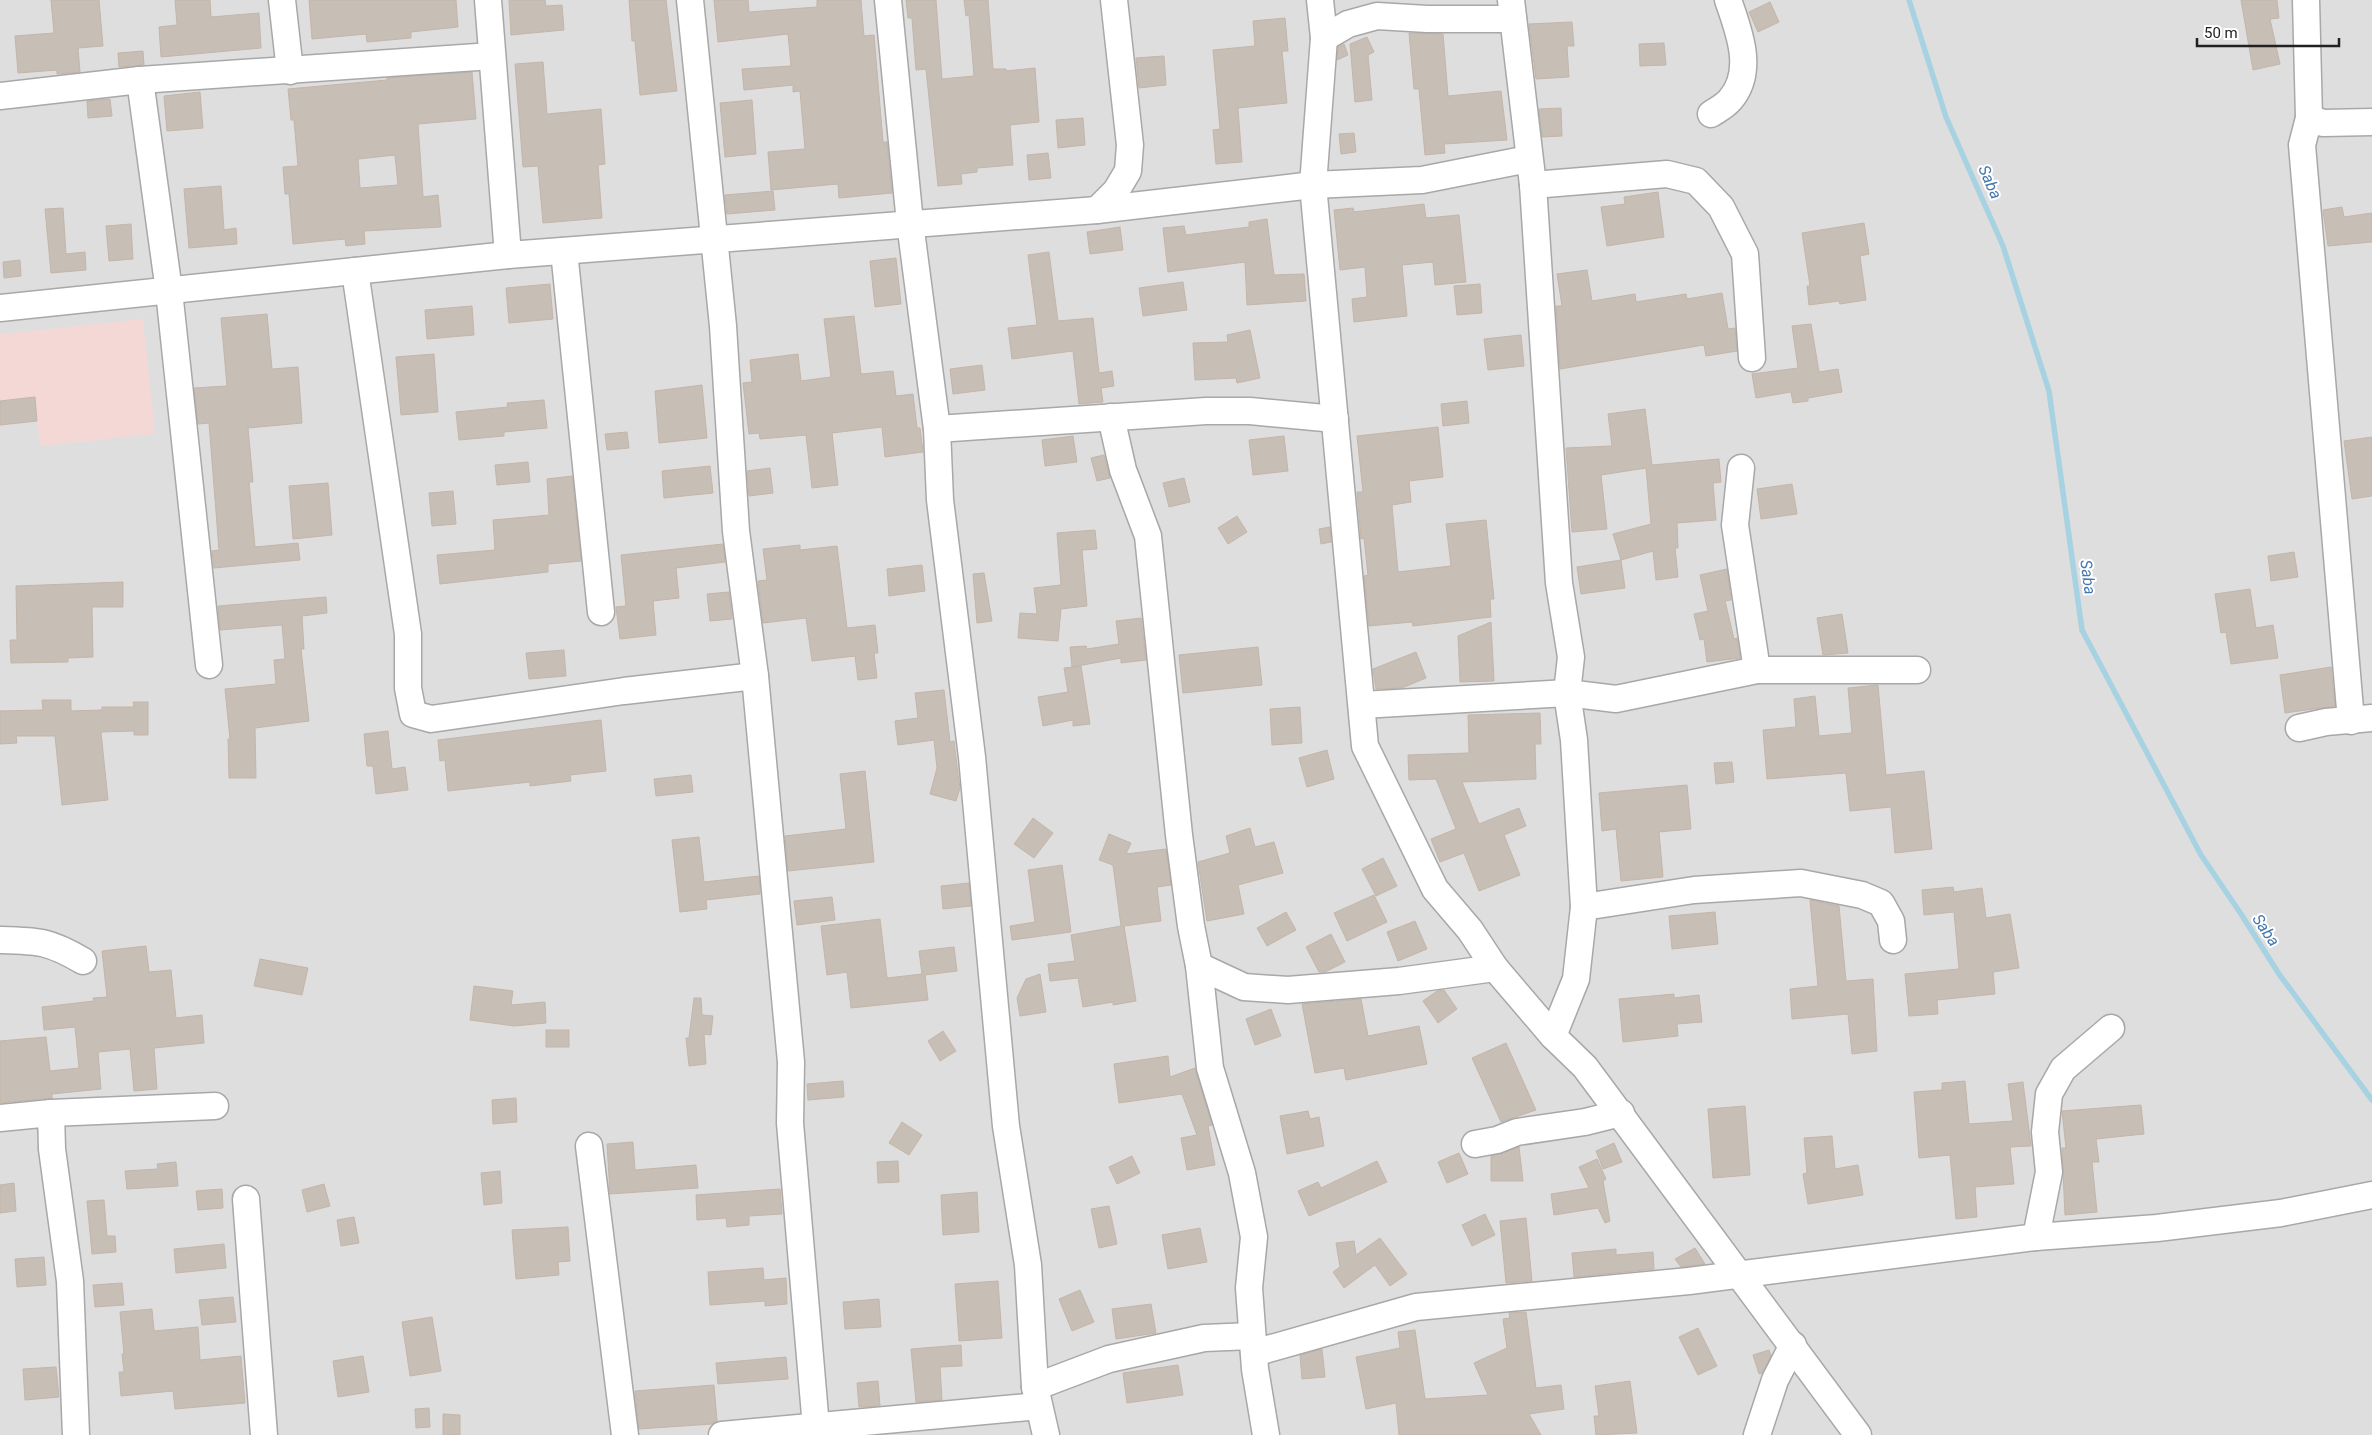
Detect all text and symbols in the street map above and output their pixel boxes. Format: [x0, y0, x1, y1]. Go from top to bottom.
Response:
scale bar [2197, 15, 2340, 47]
text: 50 m [2204, 24, 2238, 42]
water label: Saba [1974, 162, 2006, 202]
water label: Saba [2076, 558, 2100, 596]
water label: Saba [2248, 910, 2284, 950]

